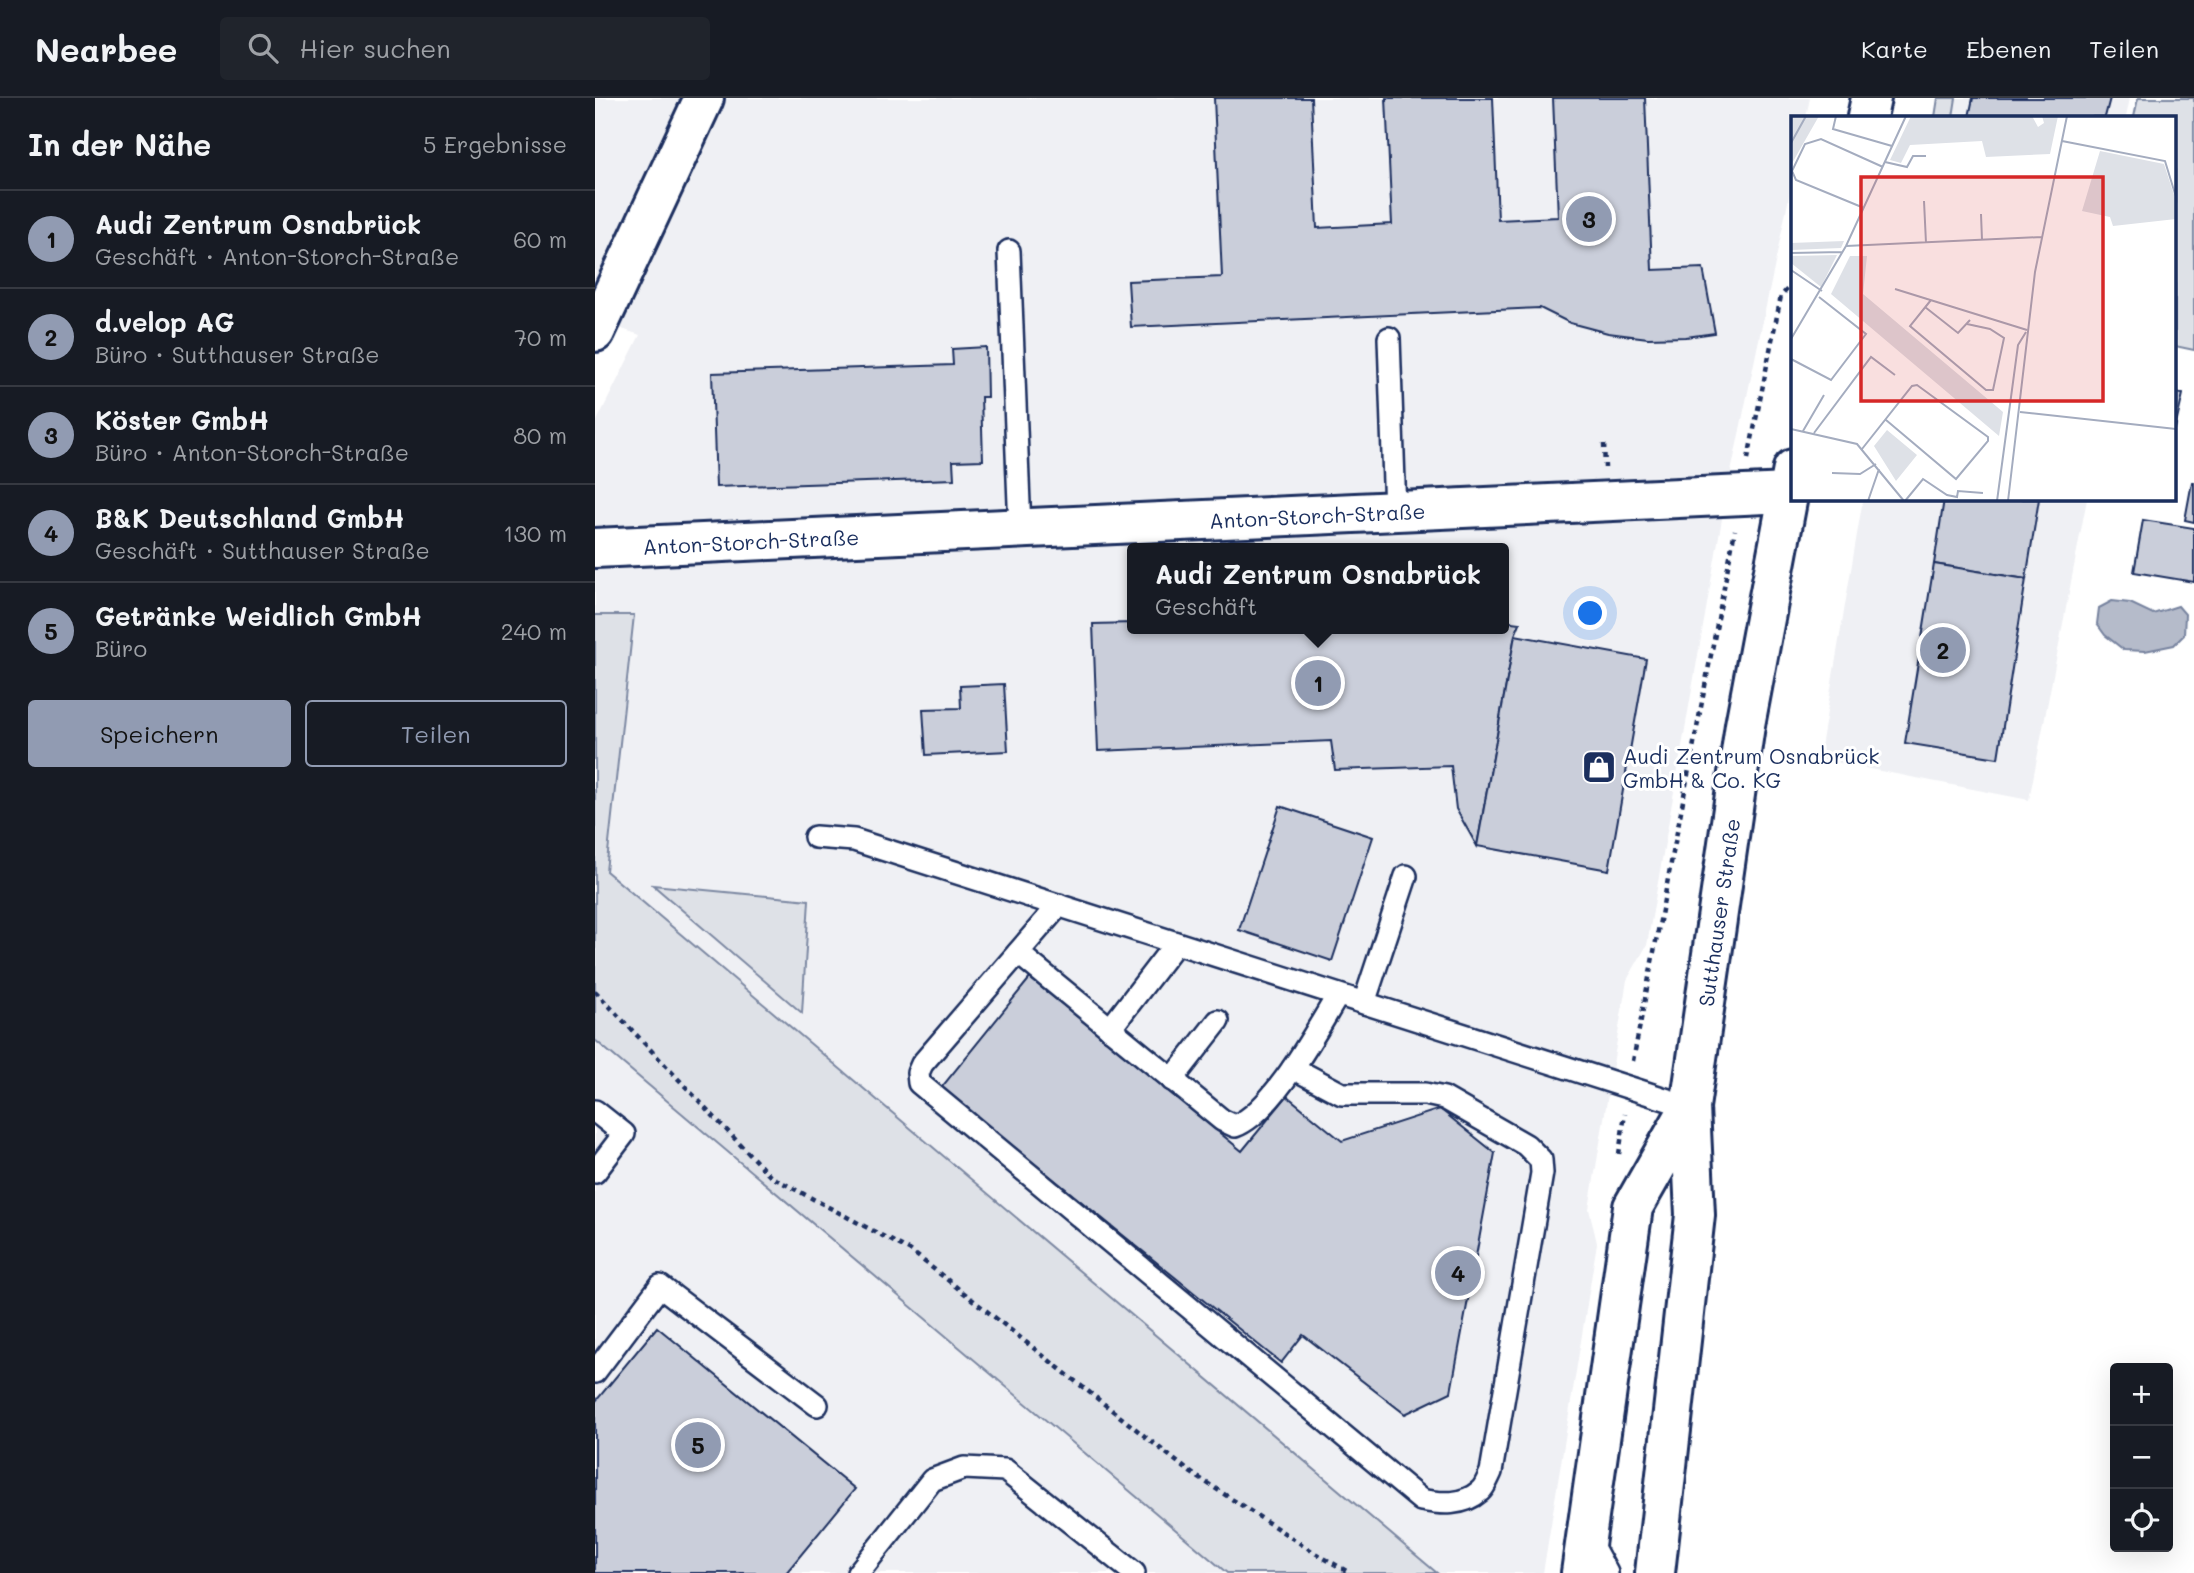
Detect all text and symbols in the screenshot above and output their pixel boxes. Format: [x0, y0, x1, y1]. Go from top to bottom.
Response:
search box [220, 17, 710, 80]
text: Nearbee [35, 27, 178, 70]
icon: search [244, 29, 282, 67]
text: Hier suchen [300, 31, 451, 65]
text: Karte [1861, 33, 1928, 64]
text: Ebenen [1966, 33, 2051, 64]
text: Teilen [2089, 33, 2159, 64]
inset map [1791, 116, 2177, 500]
text: In der Nähe [28, 124, 211, 164]
text: 5 Ergebnisse [423, 129, 567, 159]
pin: 3 [1566, 193, 1612, 245]
text: Audi Zentrum Osnabrück [95, 207, 421, 241]
text: 1 [46, 224, 56, 254]
text: 60 m [513, 224, 567, 254]
text: Geschäft · Anton-Storch-Straße [95, 241, 459, 271]
text: d.velop AG [95, 305, 234, 339]
text: 2 [45, 322, 57, 352]
text: 70 m [514, 322, 567, 352]
text: Büro · Sutthauser Straße [95, 339, 380, 369]
text: Köster GmbH [95, 403, 269, 437]
text: 3 [44, 420, 58, 450]
text: 80 m [513, 420, 567, 450]
text: Büro · Anton-Storch-Straße [95, 437, 409, 467]
street label: Anton-Storch-Straße [1208, 496, 1426, 533]
text: B&K Deutschland GmbH [95, 501, 405, 535]
text: 4 [44, 518, 58, 548]
text: 130 m [503, 518, 567, 548]
street label: Anton-Storch-Straße [642, 522, 860, 559]
text: Geschäft · Sutthauser Straße [95, 535, 430, 565]
popup [1127, 543, 1509, 634]
text: Audi Zentrum Osnabrück [1155, 557, 1481, 591]
text: Geschäft [1155, 591, 1257, 621]
your location [1573, 596, 1607, 630]
text: Getränke Weidlich GmbH [95, 599, 422, 633]
text: 5 [44, 616, 58, 646]
text: 240 m [501, 616, 567, 646]
pin: 2 [1920, 624, 1966, 676]
text: Büro [95, 633, 147, 663]
pin: 1 [1295, 657, 1341, 709]
button: Speichern [28, 700, 291, 767]
button: Teilen [305, 700, 567, 767]
place label: Audi Zentrum Osnabrück GmbH & Co. KG [1623, 742, 1879, 793]
shop icon: Audi Zentrum Osnabrück GmbH & Co. KG [1580, 748, 1618, 786]
street label: Sutthauser Straße [1691, 816, 1745, 1008]
pin: 4 [1435, 1247, 1481, 1299]
map controls [2110, 1363, 2173, 1552]
button: + [2110, 1363, 2173, 1426]
pin: 5 [675, 1419, 721, 1471]
button: − [2110, 1426, 2173, 1489]
button: locate [2110, 1489, 2173, 1552]

